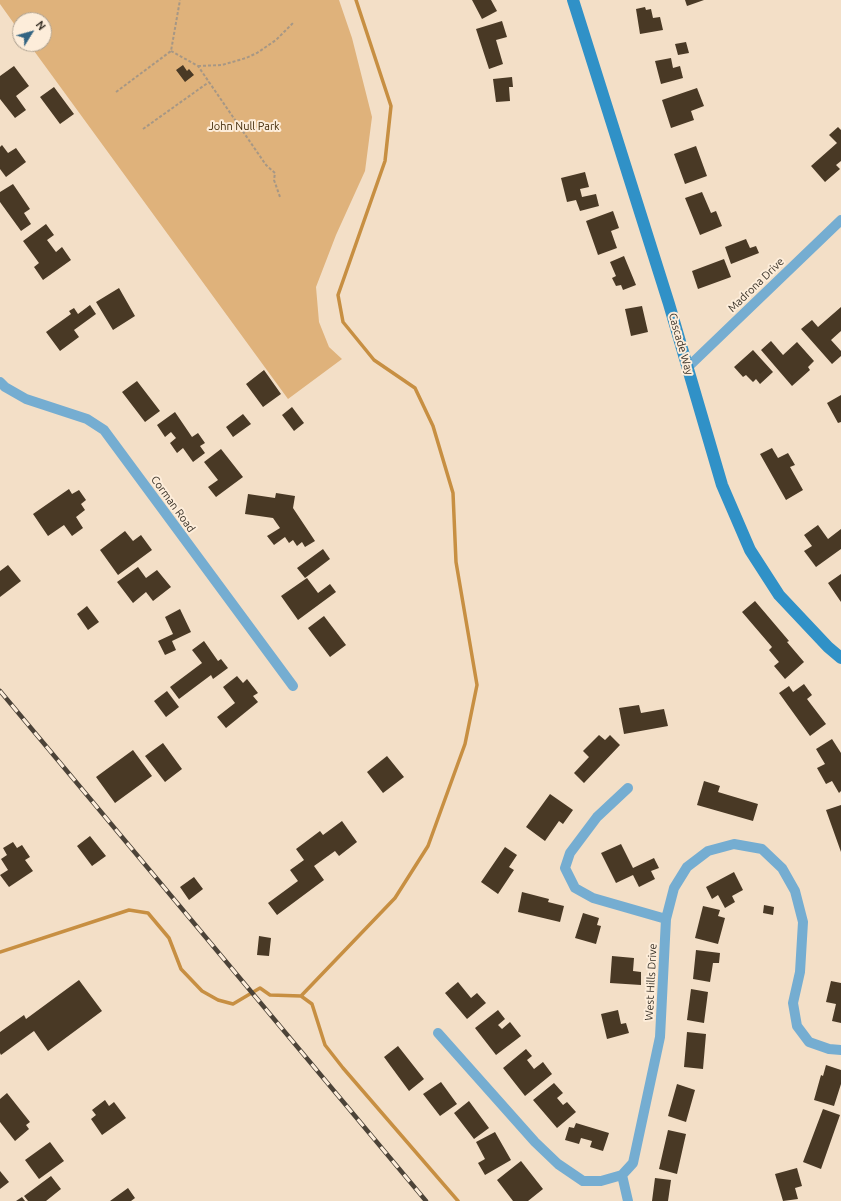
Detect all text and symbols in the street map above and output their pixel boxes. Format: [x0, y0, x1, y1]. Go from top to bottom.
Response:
north arrow [12, 12, 52, 52]
text: N [34, 18, 48, 32]
park label: John Null Park [208, 119, 280, 133]
street label: Madrona Drive [725, 255, 787, 315]
street label: Cascade Way [666, 311, 696, 377]
street label: Corman Road [148, 473, 198, 535]
street label: West Hills Drive [642, 943, 660, 1021]

